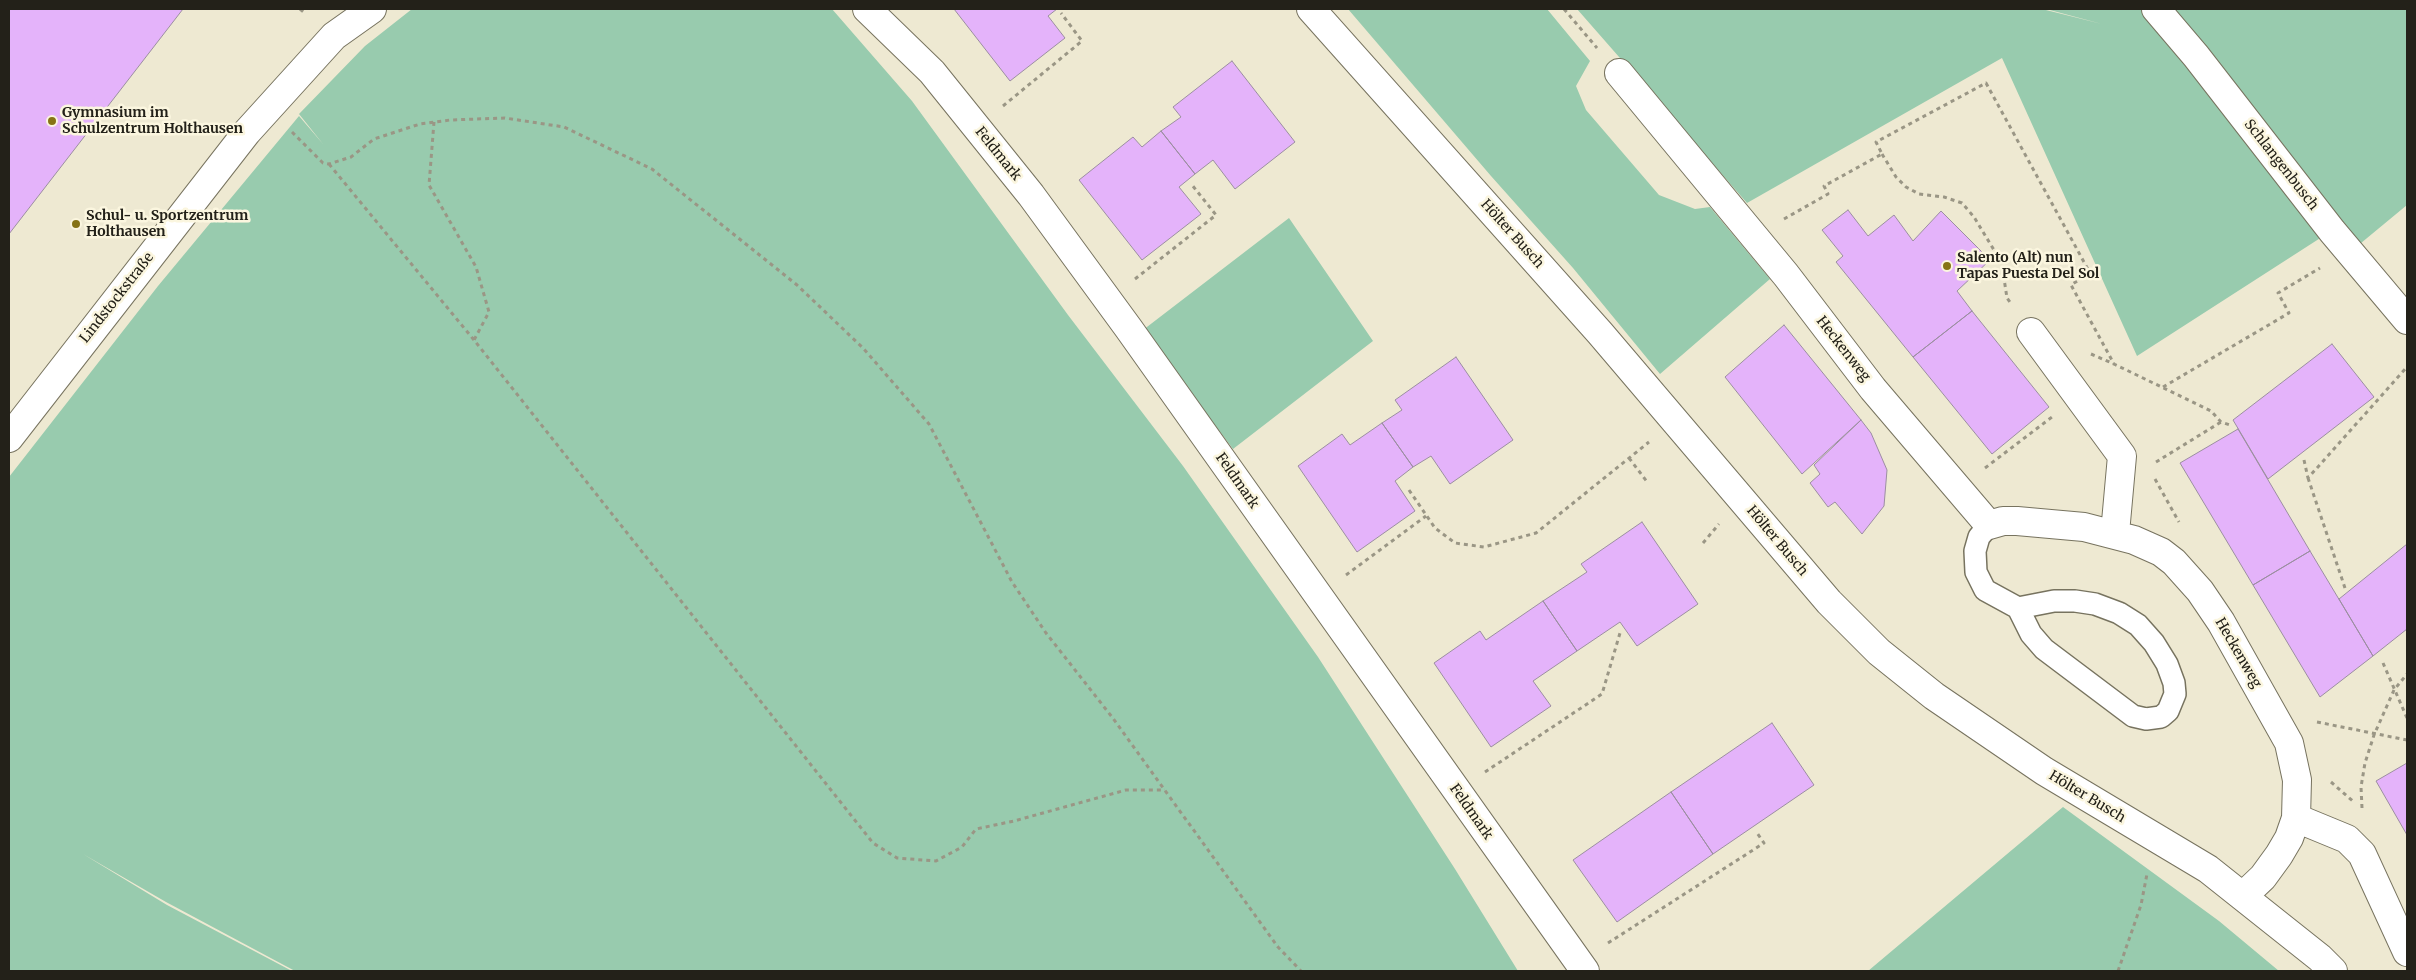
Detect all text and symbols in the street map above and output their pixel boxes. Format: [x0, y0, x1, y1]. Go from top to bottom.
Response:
place label: Gymnasium im Schulzentrum Holthausen [62, 105, 243, 138]
marker: Gymnasium im Schulzentrum Holthausen [46, 115, 58, 127]
street label: Schlangenbusch [2240, 116, 2322, 214]
street label: Feldmark [971, 124, 1025, 184]
street label: Hölter Busch [1477, 196, 1547, 272]
place label: Schul- u. Sportzentrum Holthausen [86, 208, 248, 240]
marker: Schul- u. Sportzentrum Holthausen [70, 218, 82, 230]
street label: Lindstockstraße [77, 250, 157, 346]
place label: Salento (Alt) nun Tapas Puesta Del Sol [1957, 250, 2099, 282]
marker: Salento (Alt) nun Tapas Puesta Del Sol [1941, 260, 1953, 272]
street label: Heckenweg [1812, 313, 1874, 385]
street label: Feldmark [1212, 450, 1262, 512]
street label: Hölter Busch [1743, 502, 1811, 580]
street label: Heckenweg [2211, 615, 2265, 691]
street label: Hölter Busch [2046, 768, 2128, 826]
street label: Feldmark [1446, 781, 1496, 843]

